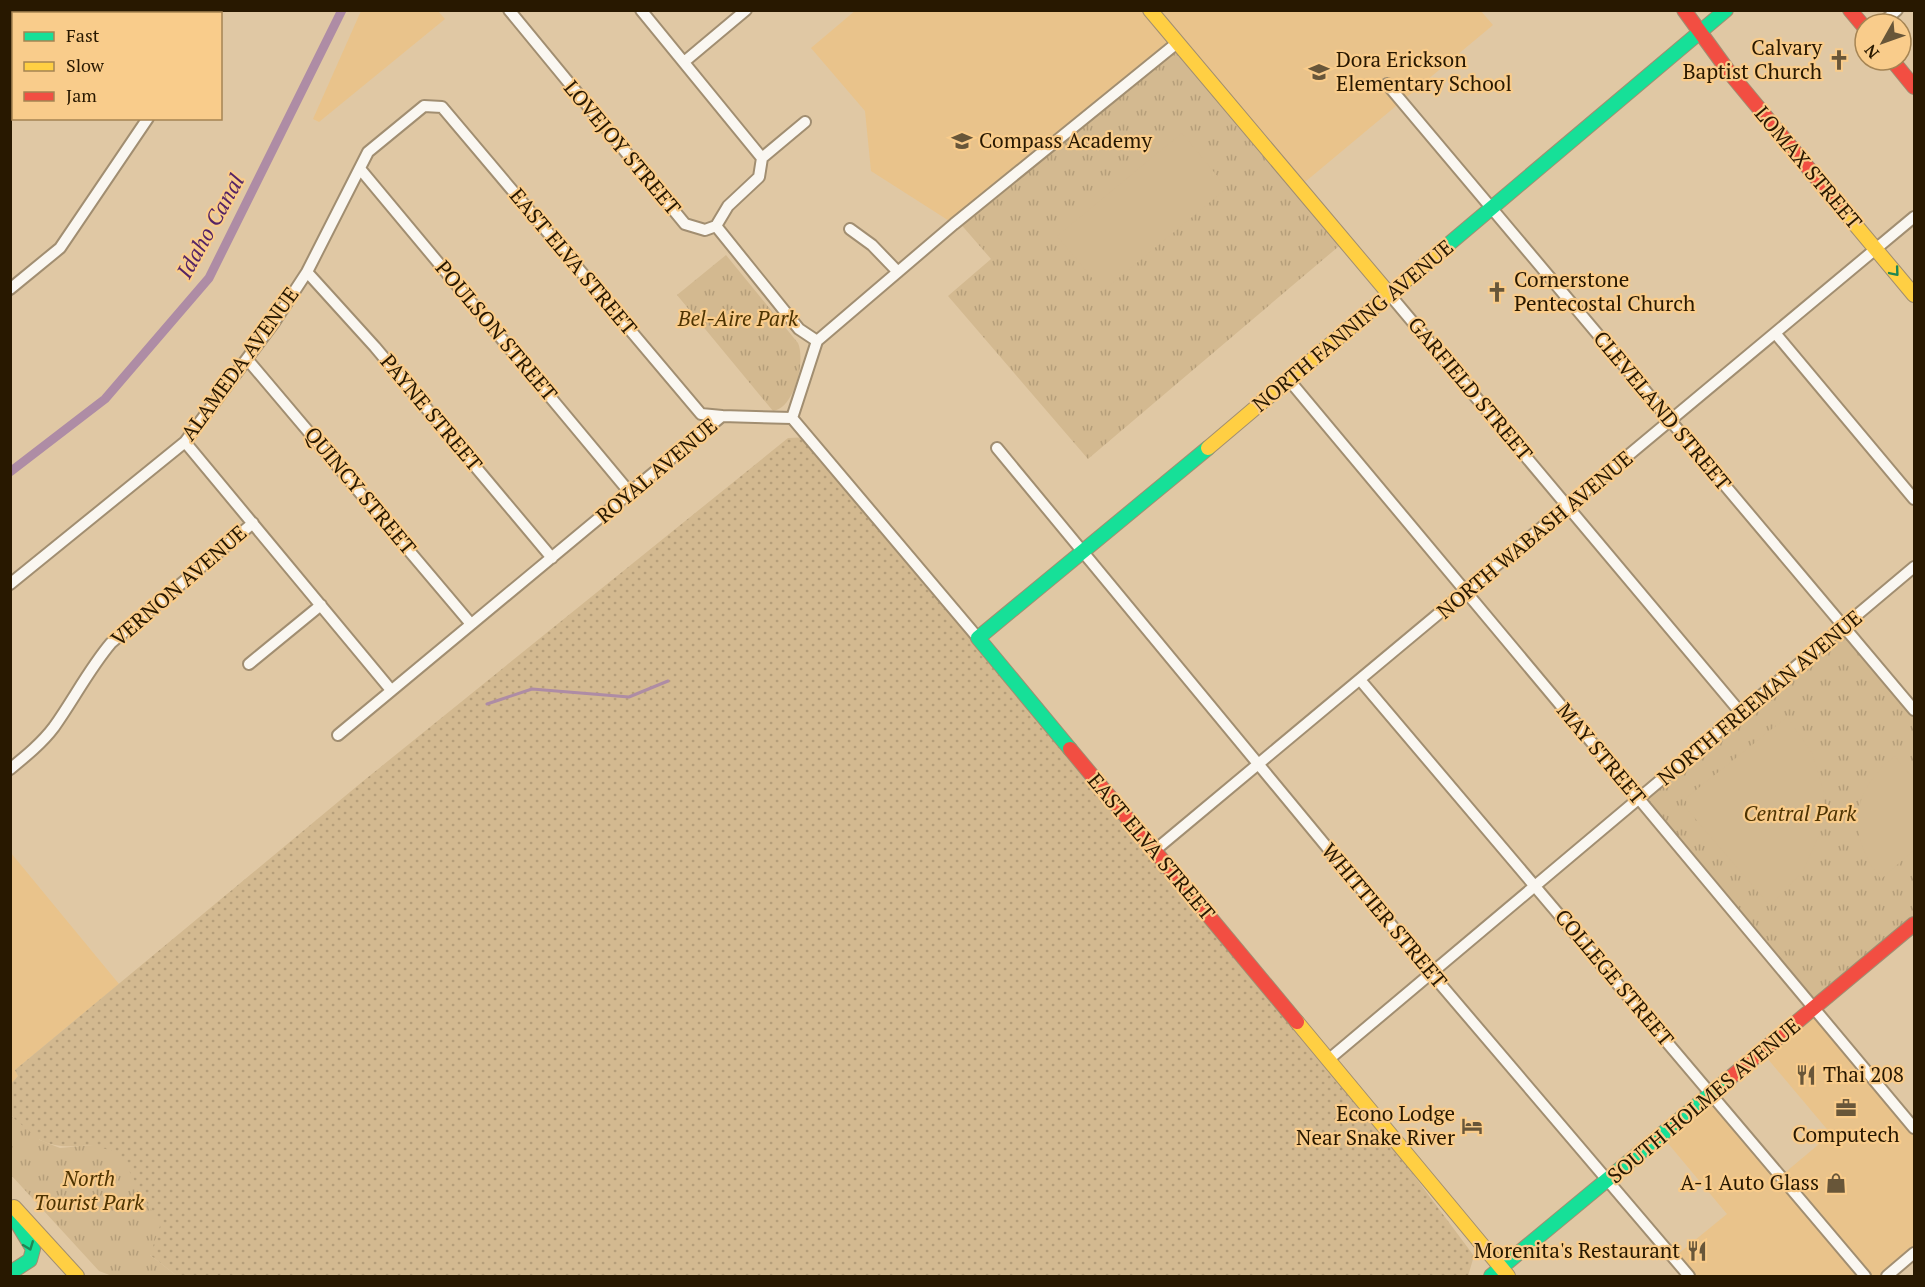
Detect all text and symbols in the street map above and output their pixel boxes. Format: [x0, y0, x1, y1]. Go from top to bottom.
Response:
legend [12, 12, 222, 120]
north arrow [1853, 12, 1913, 72]
text: Fast [66, 23, 100, 47]
place label: Calvary Baptist Church [1683, 33, 1822, 85]
text: N [1859, 40, 1884, 63]
place label: Dora Erickson Elementary School [1336, 45, 1512, 97]
church icon: Calvary Baptist Church [1827, 48, 1851, 72]
text: Slow [66, 53, 105, 77]
school or university icon: Dora Erickson Elementary School [1307, 60, 1331, 84]
street label: LOVEJOY STREET [558, 74, 687, 221]
text: Jam [66, 83, 97, 107]
street label: LOMAX STREET [1749, 100, 1869, 235]
place label: Compass Academy [979, 126, 1152, 154]
school or university icon: Compass Academy [950, 129, 974, 153]
water label: Idaho Canal [169, 168, 250, 284]
street label: EAST ELVA STREET [504, 182, 644, 341]
street label: NORTH FANNING AVENUE [1246, 233, 1459, 418]
street label: POULSON STREET [430, 254, 564, 407]
place label: Cornerstone Pentecostal Church [1514, 265, 1695, 317]
one-way arrow [1888, 265, 1899, 276]
church icon: Cornerstone Pentecostal Church [1485, 280, 1509, 304]
street label: ALAMEDA AVENUE [174, 281, 304, 446]
park label: Bel-Aire Park [677, 304, 799, 332]
street label: GARFIELD STREET [1402, 310, 1539, 466]
street label: CLEVELAND STREET [1588, 325, 1738, 496]
street label: PAYNE STREET [375, 348, 489, 477]
street label: ROYAL AVENUE [590, 411, 723, 529]
street label: QUINCY STREET [299, 420, 423, 560]
street label: NORTH WABASH AVENUE [1430, 444, 1638, 625]
street label: VERNON AVENUE [104, 518, 252, 652]
street label: NORTH FREEMAN AVENUE [1651, 603, 1868, 791]
street label: MAY STREET [1551, 697, 1652, 810]
street label: EAST ELVA STREET [1082, 767, 1222, 926]
park label: Central Park [1744, 799, 1857, 827]
street label: WHITTIER STREET [1316, 837, 1454, 994]
street label: COLLEGE STREET [1549, 903, 1680, 1052]
street label: SOUTH HOLMES AVENUE [1601, 1011, 1806, 1189]
place label: Thai 208 [1823, 1060, 1904, 1088]
restaurant icon: Thai 208 [1794, 1063, 1818, 1087]
office icon: Computech [1834, 1096, 1858, 1120]
place label: Econo Lodge Near Snake River [1296, 1099, 1455, 1151]
hotel icon: Econo Lodge Near Snake River [1460, 1114, 1484, 1138]
place label: Computech [1792, 1120, 1900, 1148]
park label: North Tourist Park [34, 1164, 145, 1216]
place label: A-1 Auto Glass [1680, 1168, 1819, 1196]
shop icon: A-1 Auto Glass [1824, 1171, 1848, 1195]
place label: Morenita's Restaurant [1474, 1236, 1680, 1264]
one-way arrow [22, 1239, 34, 1250]
restaurant icon: Morenita's Restaurant [1685, 1239, 1709, 1263]

